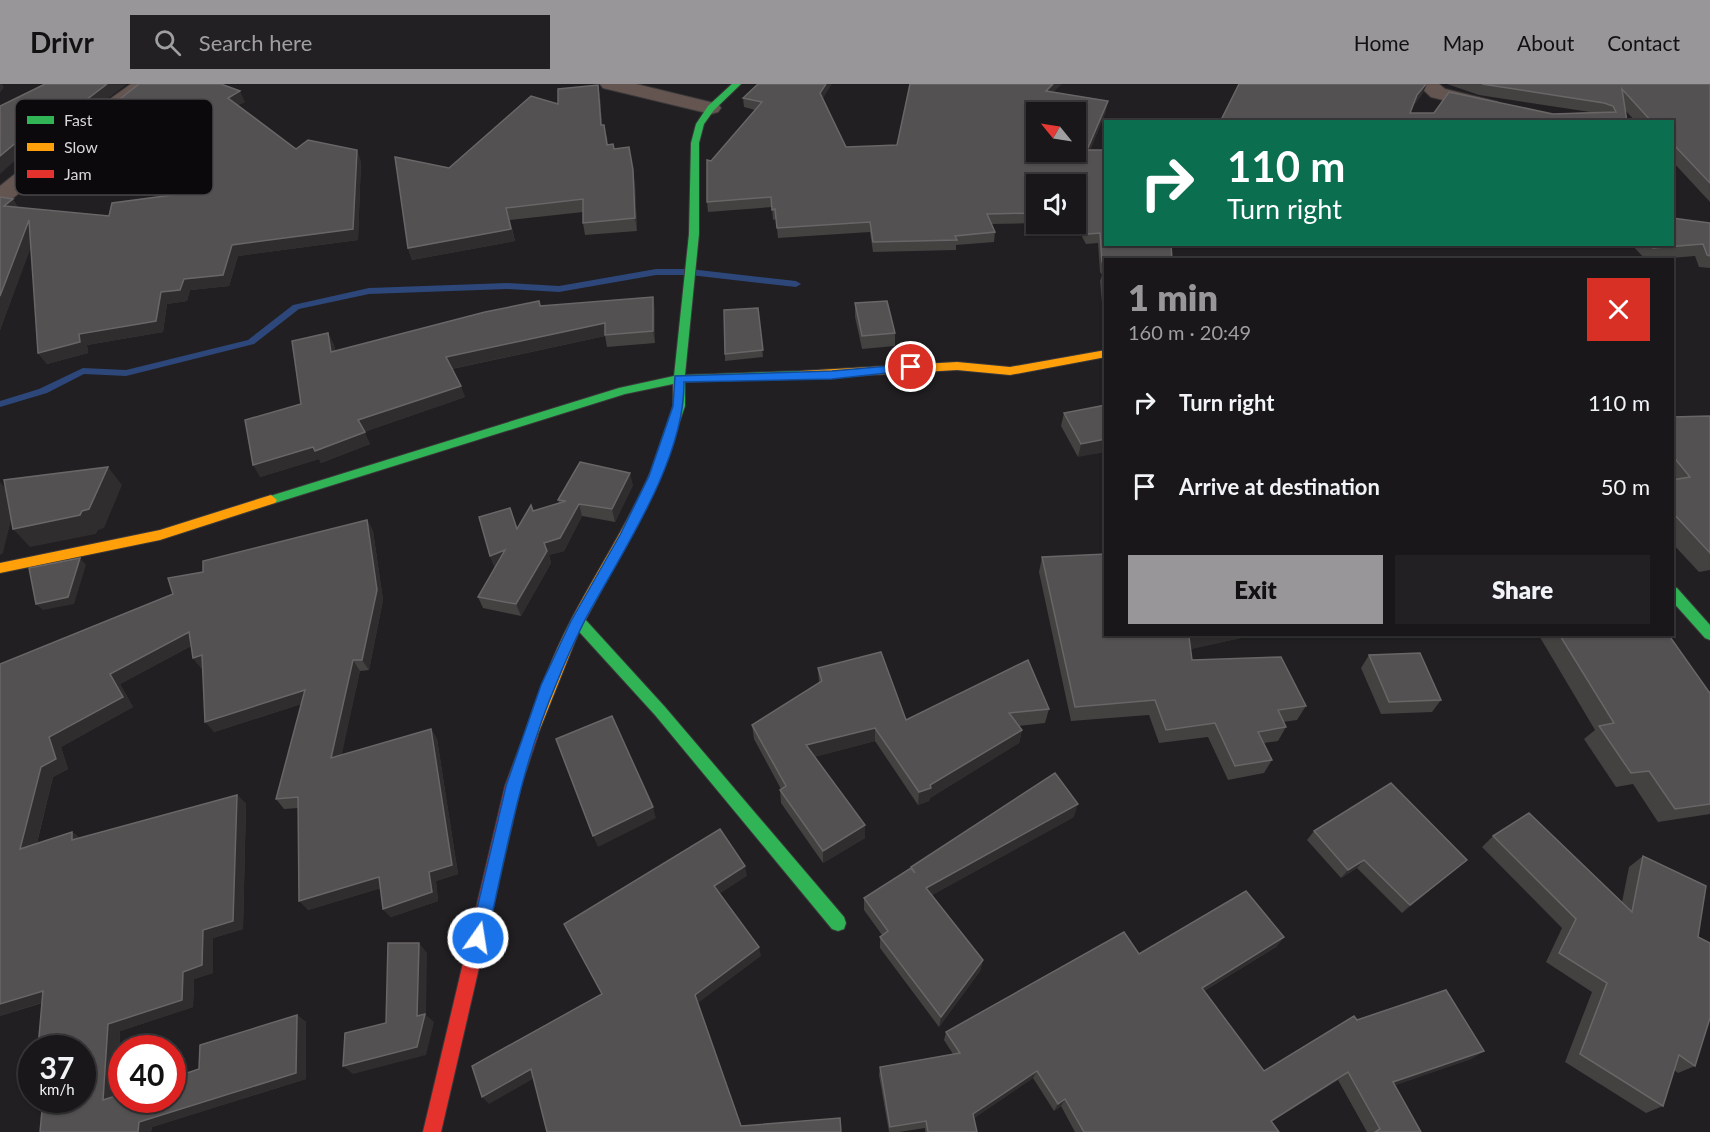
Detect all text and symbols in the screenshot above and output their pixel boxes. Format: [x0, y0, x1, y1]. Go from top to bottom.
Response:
search box [130, 15, 550, 69]
text: Drivr [30, 25, 94, 59]
icon: search [151, 26, 184, 59]
text: Search here [199, 29, 312, 56]
text: Home [1354, 30, 1410, 55]
text: Map [1443, 30, 1484, 55]
text: About [1517, 30, 1574, 55]
text: Contact [1607, 30, 1680, 55]
legend [15, 99, 213, 195]
north arrow [1026, 102, 1086, 162]
map controls [1026, 102, 1086, 234]
text: Fast [64, 110, 93, 129]
text: Slow [64, 137, 98, 156]
text: 110 m [1227, 141, 1345, 191]
icon: right [1128, 144, 1206, 222]
text: Jam [64, 164, 92, 183]
button: sound [1026, 174, 1086, 234]
text: Turn right [1227, 192, 1342, 225]
text: 1 min [1128, 275, 1218, 319]
button: close [1587, 278, 1650, 341]
text: 160 m · 20:49 [1128, 320, 1251, 344]
pin [885, 341, 936, 392]
icon: arrive [894, 350, 927, 383]
icon: right [1128, 386, 1161, 419]
text: Turn right [1179, 389, 1274, 416]
text: 110 m [1588, 389, 1650, 416]
icon: arrive [1128, 470, 1161, 503]
text: Arrive at destination [1179, 473, 1380, 500]
text: 50 m [1601, 473, 1650, 500]
button: Exit [1128, 555, 1383, 624]
button: Share [1395, 555, 1650, 624]
position arrow [446, 906, 510, 970]
speed limit sign: 40 [108, 1035, 186, 1113]
text: 37 [40, 1049, 74, 1085]
text: km/h [39, 1080, 75, 1098]

